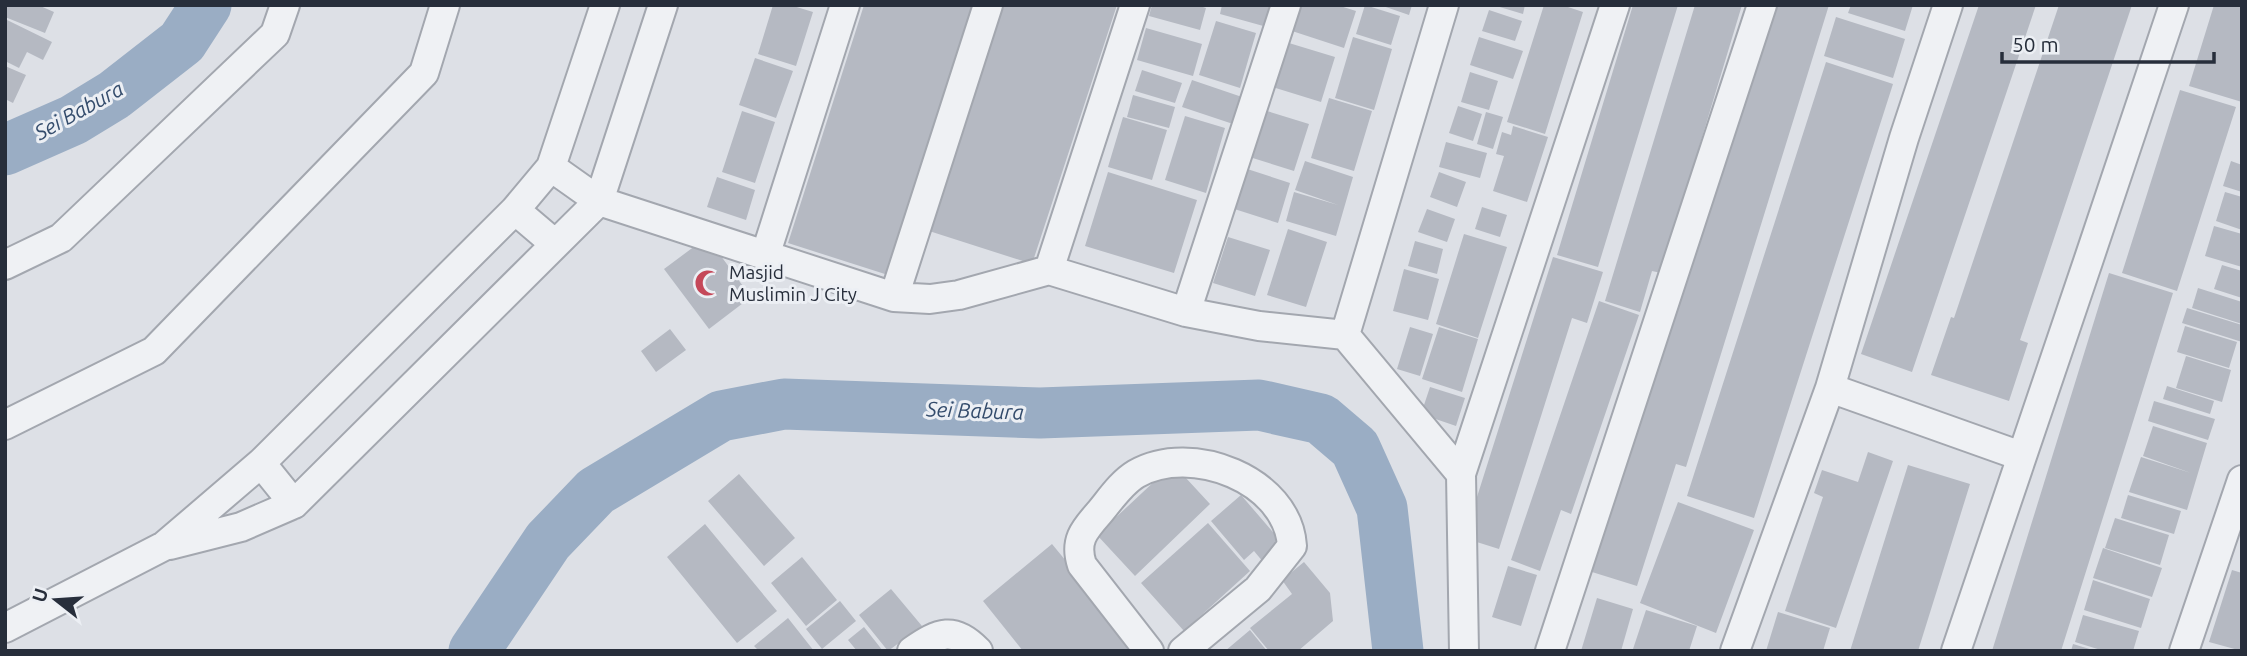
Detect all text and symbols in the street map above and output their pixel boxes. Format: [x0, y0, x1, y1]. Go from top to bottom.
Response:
scale bar [2002, 21, 2214, 65]
text: 50 m [2012, 32, 2059, 56]
water label: Sei Babura [29, 76, 127, 145]
place label: Masjid Muslimin J City [729, 261, 857, 305]
mosque icon: Masjid Muslimin J City [693, 268, 723, 298]
water label: Sei Babura [925, 396, 1024, 424]
north arrow [21, 565, 91, 635]
text: U [27, 585, 52, 605]

